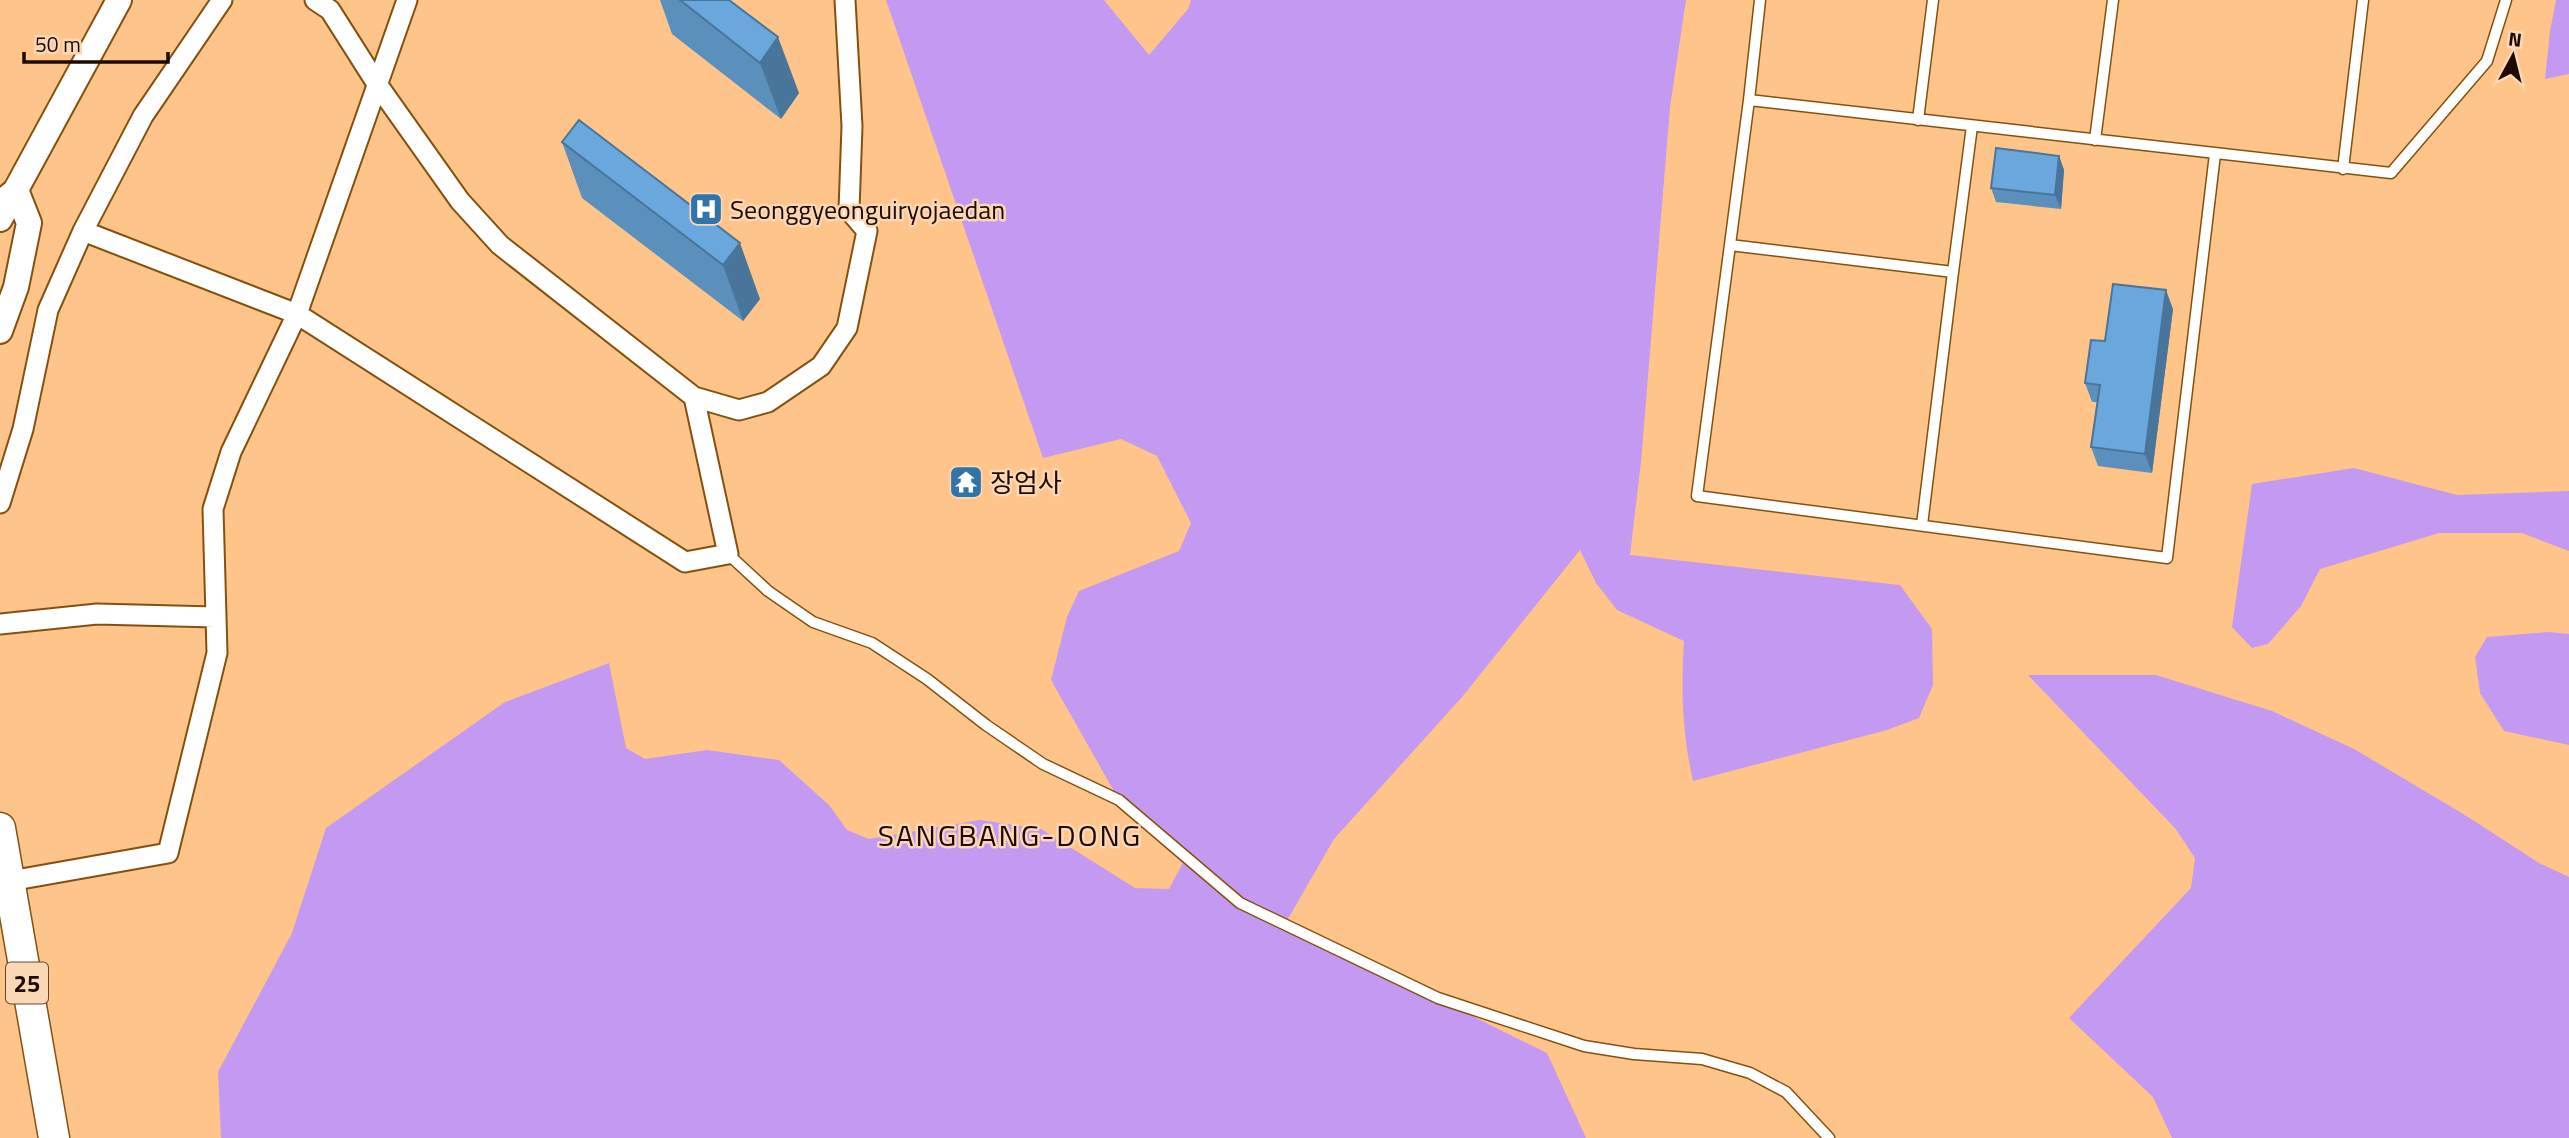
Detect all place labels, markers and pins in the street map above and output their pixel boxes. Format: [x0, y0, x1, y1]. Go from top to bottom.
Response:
hospital icon: Seonggyeonguiryojaedan [687, 190, 725, 228]
place label: Seonggyeonguiryojaedan [730, 190, 1005, 229]
temple icon: 장엄사 [947, 463, 985, 501]
place label: 장엄사 [990, 463, 1062, 502]

